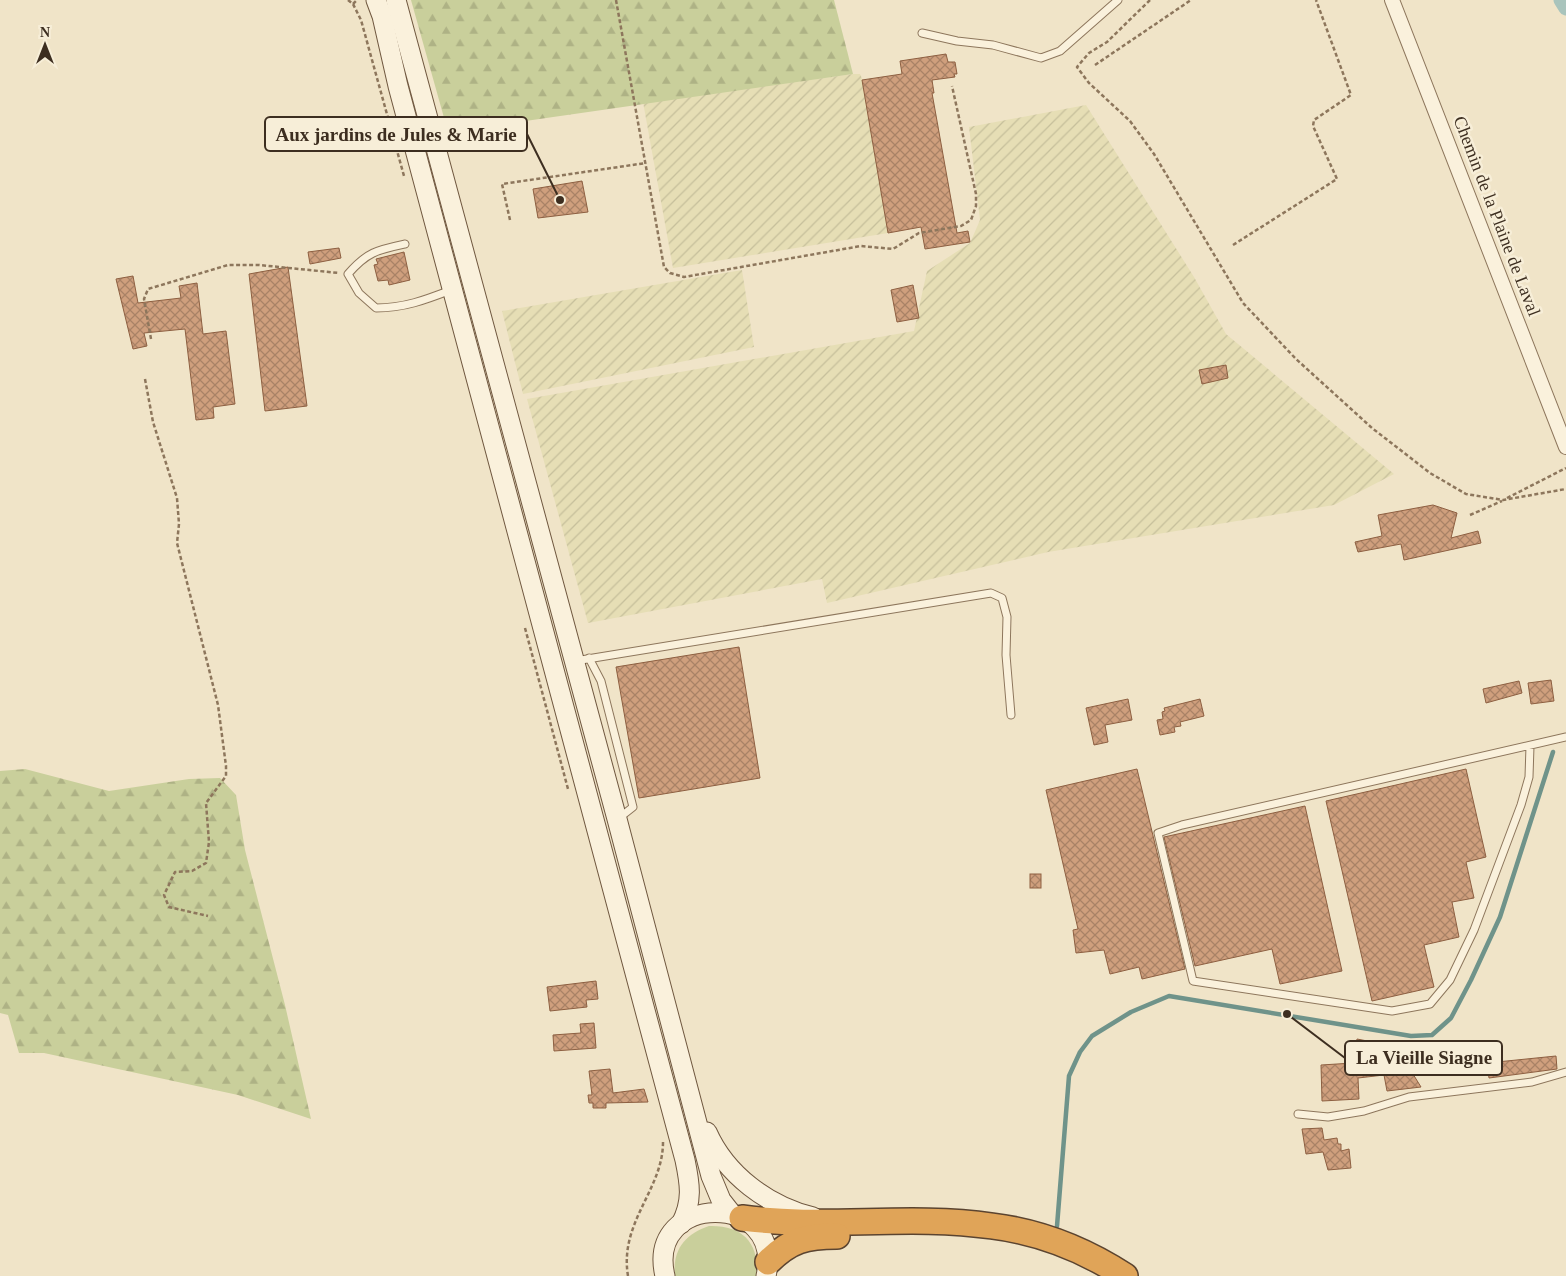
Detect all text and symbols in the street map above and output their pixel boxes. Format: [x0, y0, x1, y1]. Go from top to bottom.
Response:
north arrow [20, 20, 70, 70]
text: N [40, 25, 50, 40]
street label: Chemin de la Plaine de Laval [1450, 113, 1544, 319]
callout: Aux jardins de Jules & Marie [265, 117, 527, 151]
text: Aux jardins de Jules & Marie [275, 124, 517, 145]
callout: La Vieille Siagne [1345, 1041, 1502, 1075]
text: La Vieille Siagne [1356, 1047, 1492, 1068]

